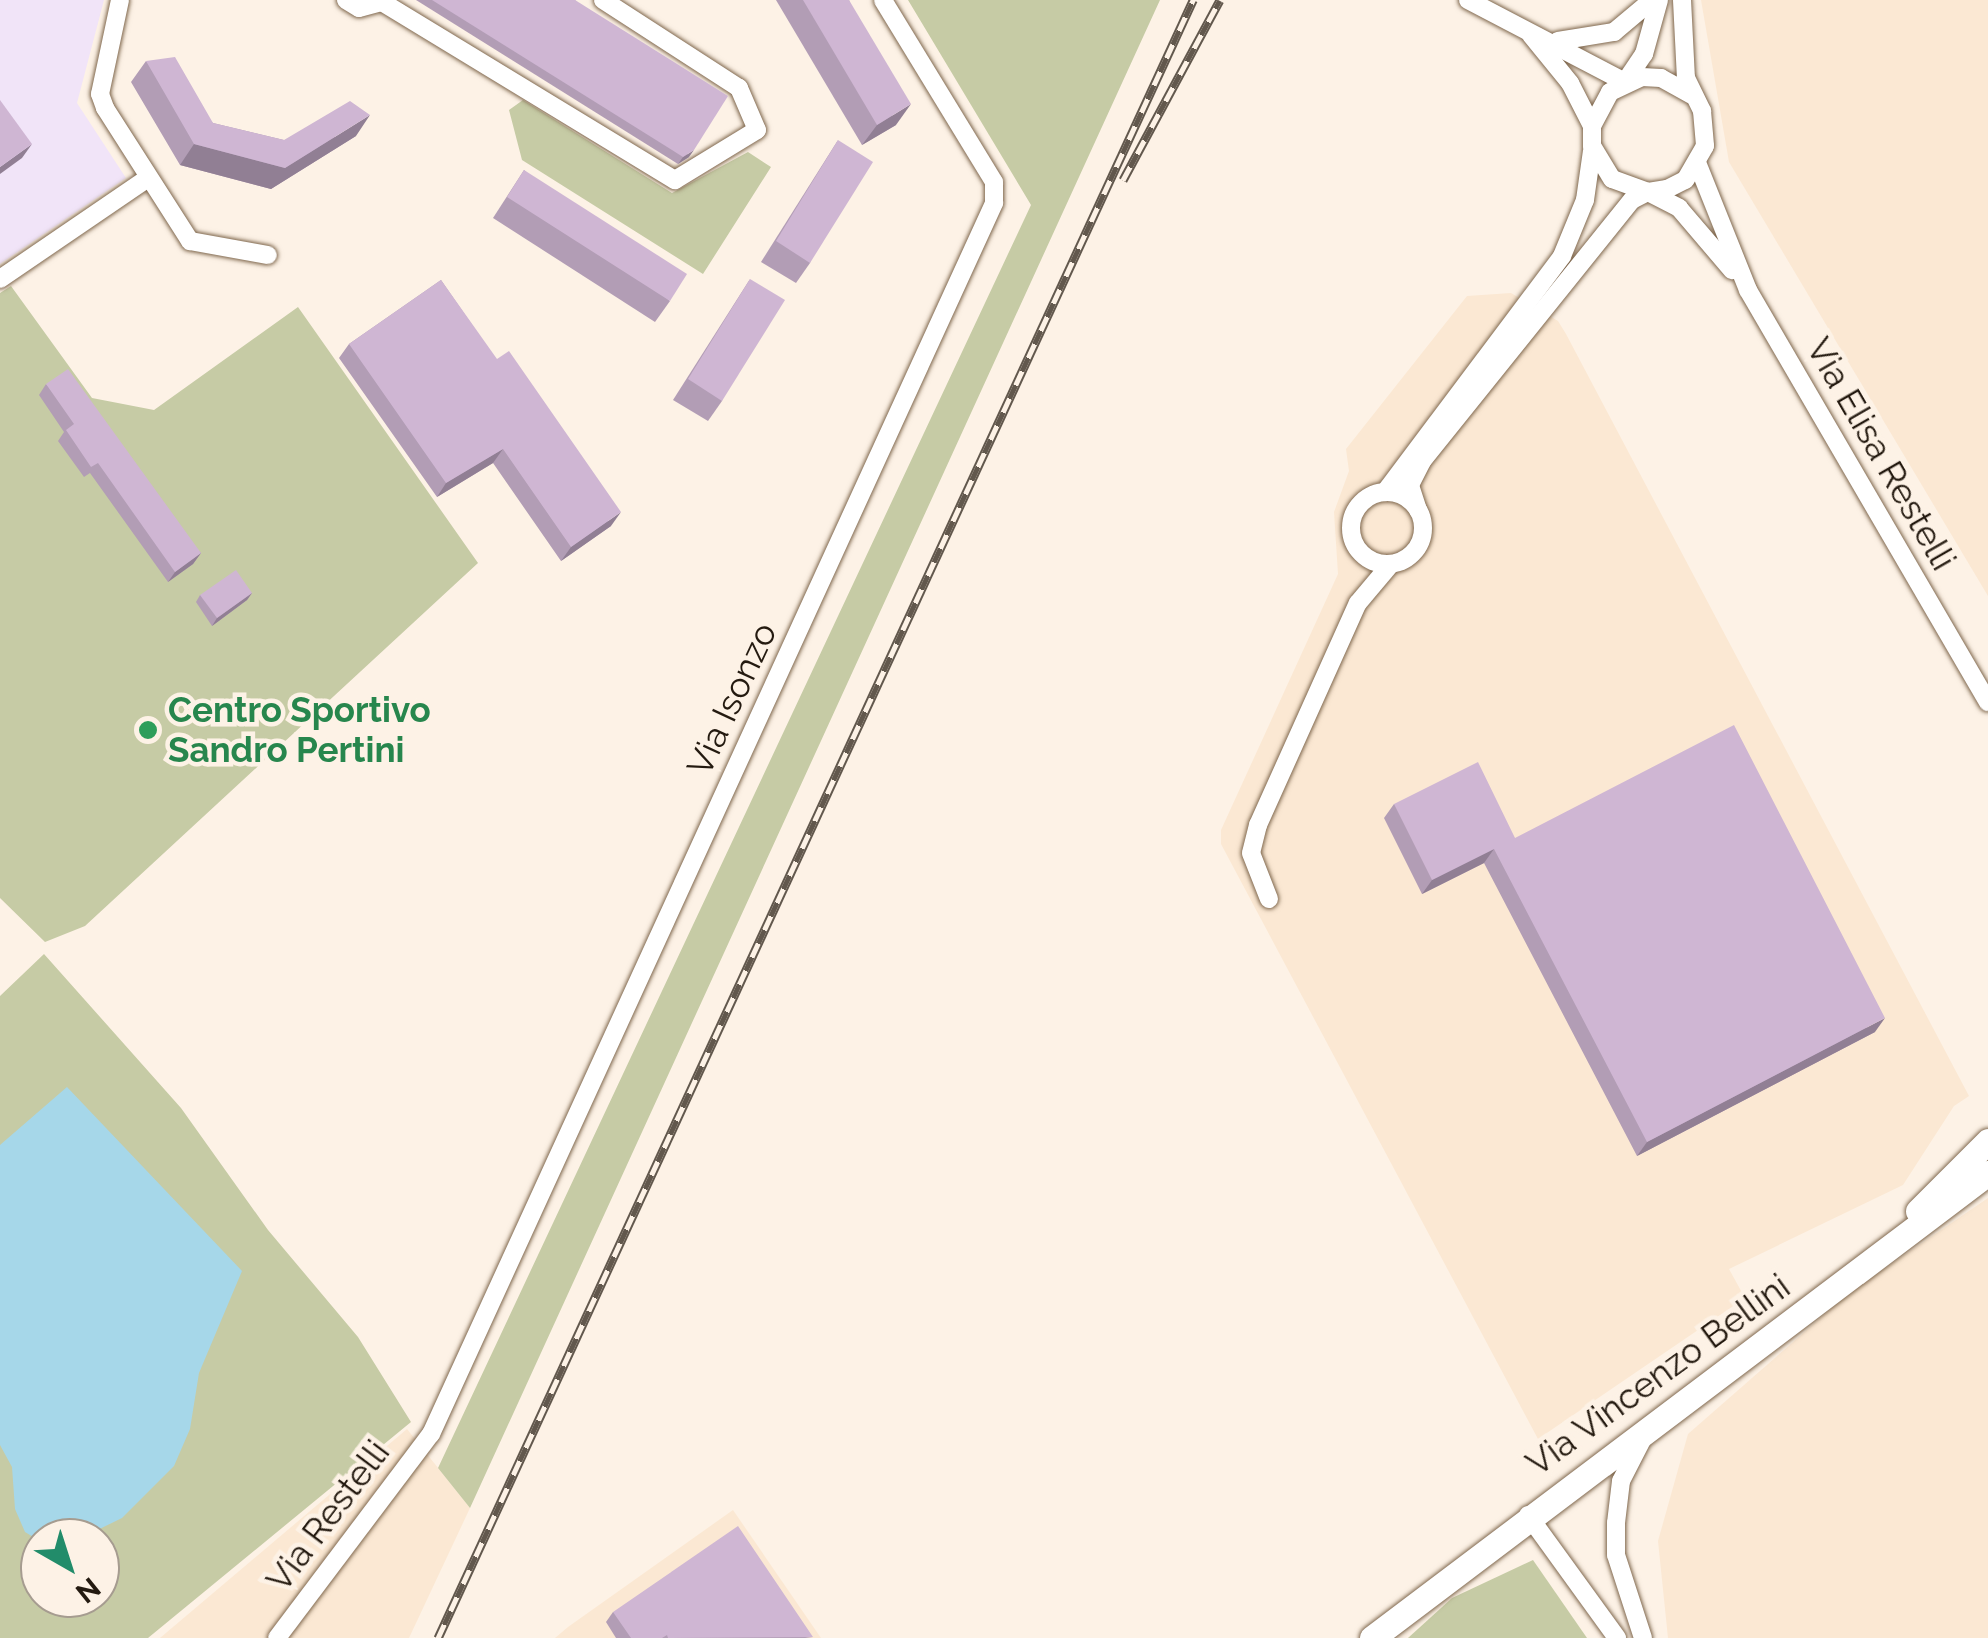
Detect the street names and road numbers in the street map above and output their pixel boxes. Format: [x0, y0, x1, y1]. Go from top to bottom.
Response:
street label: Via Elisa Restelli [1798, 330, 1964, 578]
street label: Via Isonzo [678, 616, 786, 782]
street label: Via Vincenzo Bellini [1518, 1265, 1798, 1485]
street label: Via Restelli [258, 1432, 398, 1600]

